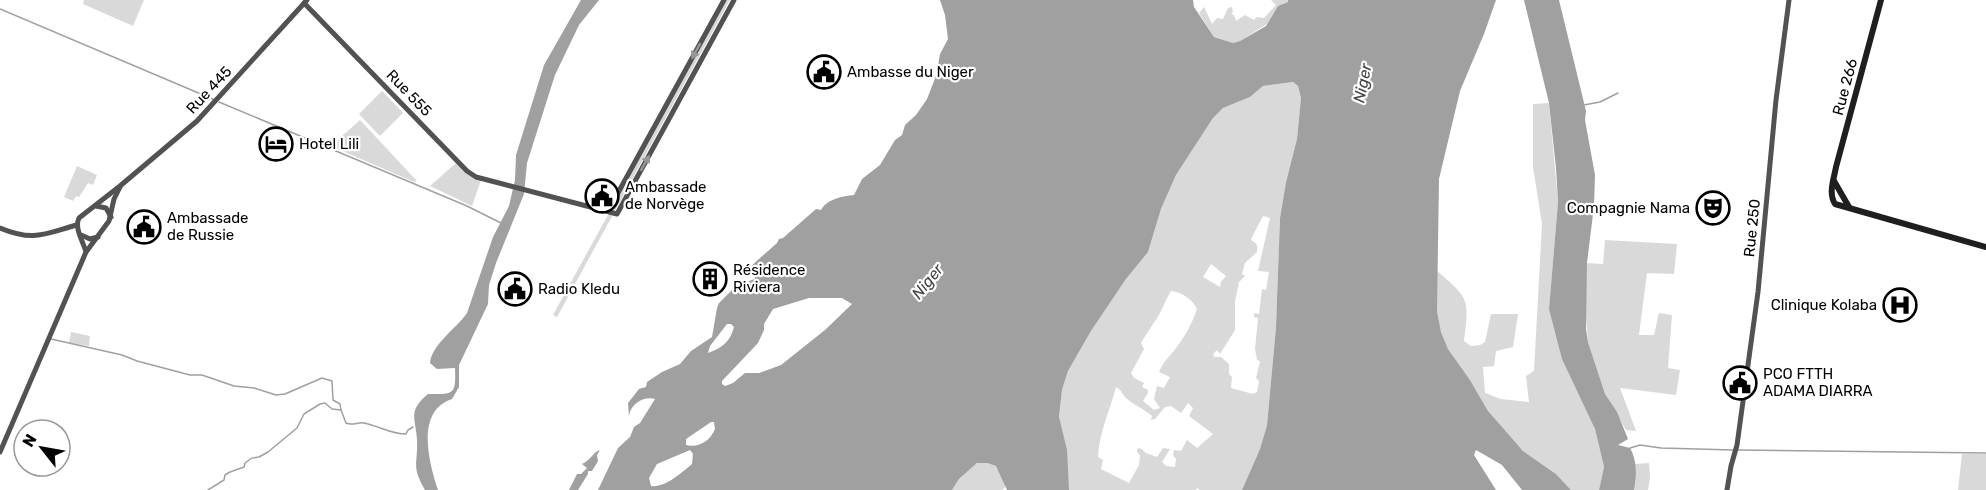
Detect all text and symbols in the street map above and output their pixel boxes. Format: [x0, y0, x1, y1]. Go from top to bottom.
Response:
one-way arrow [691, 43, 701, 60]
public building icon: Ambasse du Niger [806, 54, 842, 90]
street label: Rue 266 [1829, 57, 1861, 117]
water label: Niger [1349, 61, 1376, 104]
street label: Rue 445 [182, 62, 236, 118]
place label: Ambasse du Niger [847, 63, 974, 81]
street label: Rue 555 [382, 66, 436, 120]
hotel icon: Hotel Lili [258, 126, 294, 162]
place label: Hotel Lili [299, 135, 359, 153]
one-way arrow [640, 154, 650, 171]
public building icon: Ambassade de Norvège [584, 178, 620, 214]
place label: Ambassade de Norvège [625, 178, 707, 213]
theatre icon: Compagnie Nama [1695, 190, 1731, 226]
street label: Rue 250 [1740, 198, 1764, 258]
place label: Compagnie Nama [1567, 199, 1690, 217]
public building icon: Ambassade de Russie [126, 209, 162, 245]
place label: Ambassade de Russie [167, 209, 249, 244]
water label: Niger [908, 259, 948, 303]
building icon: Résidence Riviera [692, 261, 728, 297]
place label: Résidence Riviera [733, 261, 806, 296]
public building icon: Radio Kledu [497, 271, 533, 307]
place label: Radio Kledu [538, 280, 620, 298]
hospital icon: Clinique Kolaba [1882, 287, 1918, 323]
place label: Clinique Kolaba [1771, 296, 1877, 314]
public building icon: PCO FTTH ADAMA DIARRA [1722, 365, 1758, 401]
place label: PCO FTTH ADAMA DIARRA [1763, 365, 1873, 400]
north arrow [12, 418, 72, 478]
text: N [18, 431, 41, 450]

